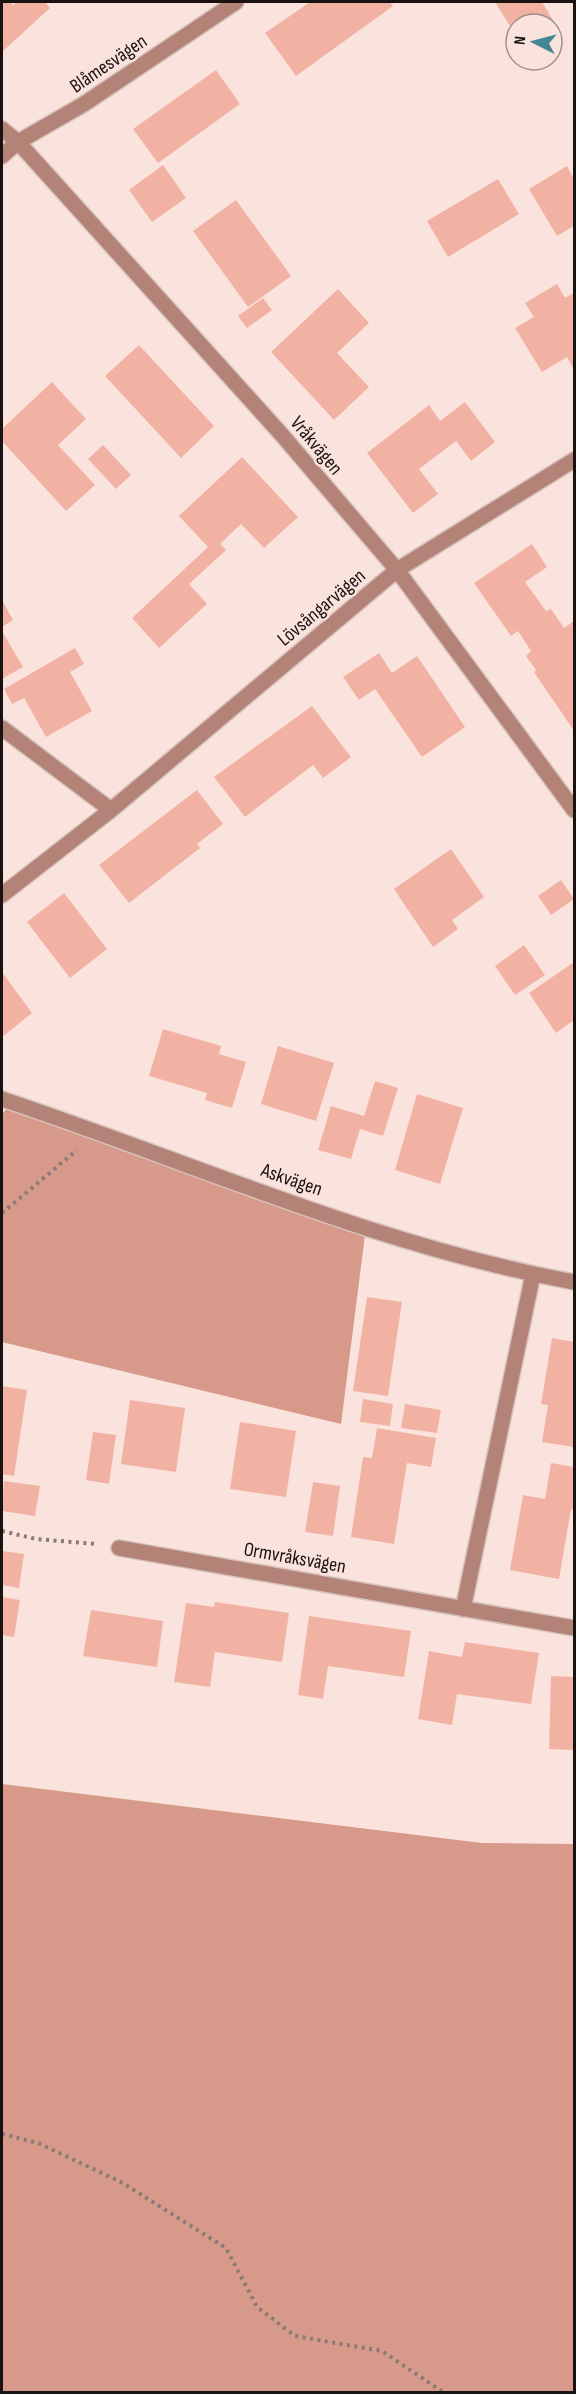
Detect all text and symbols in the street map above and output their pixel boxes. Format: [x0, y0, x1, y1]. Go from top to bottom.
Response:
north arrow [504, 12, 564, 72]
street label: Blåmesvägen [65, 29, 152, 98]
text: N [511, 35, 530, 46]
street label: Vråkvägen [285, 411, 348, 480]
street label: Lövsångarvägen [273, 564, 370, 651]
street label: Askvägen [257, 1158, 325, 1202]
street label: Ormvråksvägen [242, 1537, 348, 1579]

